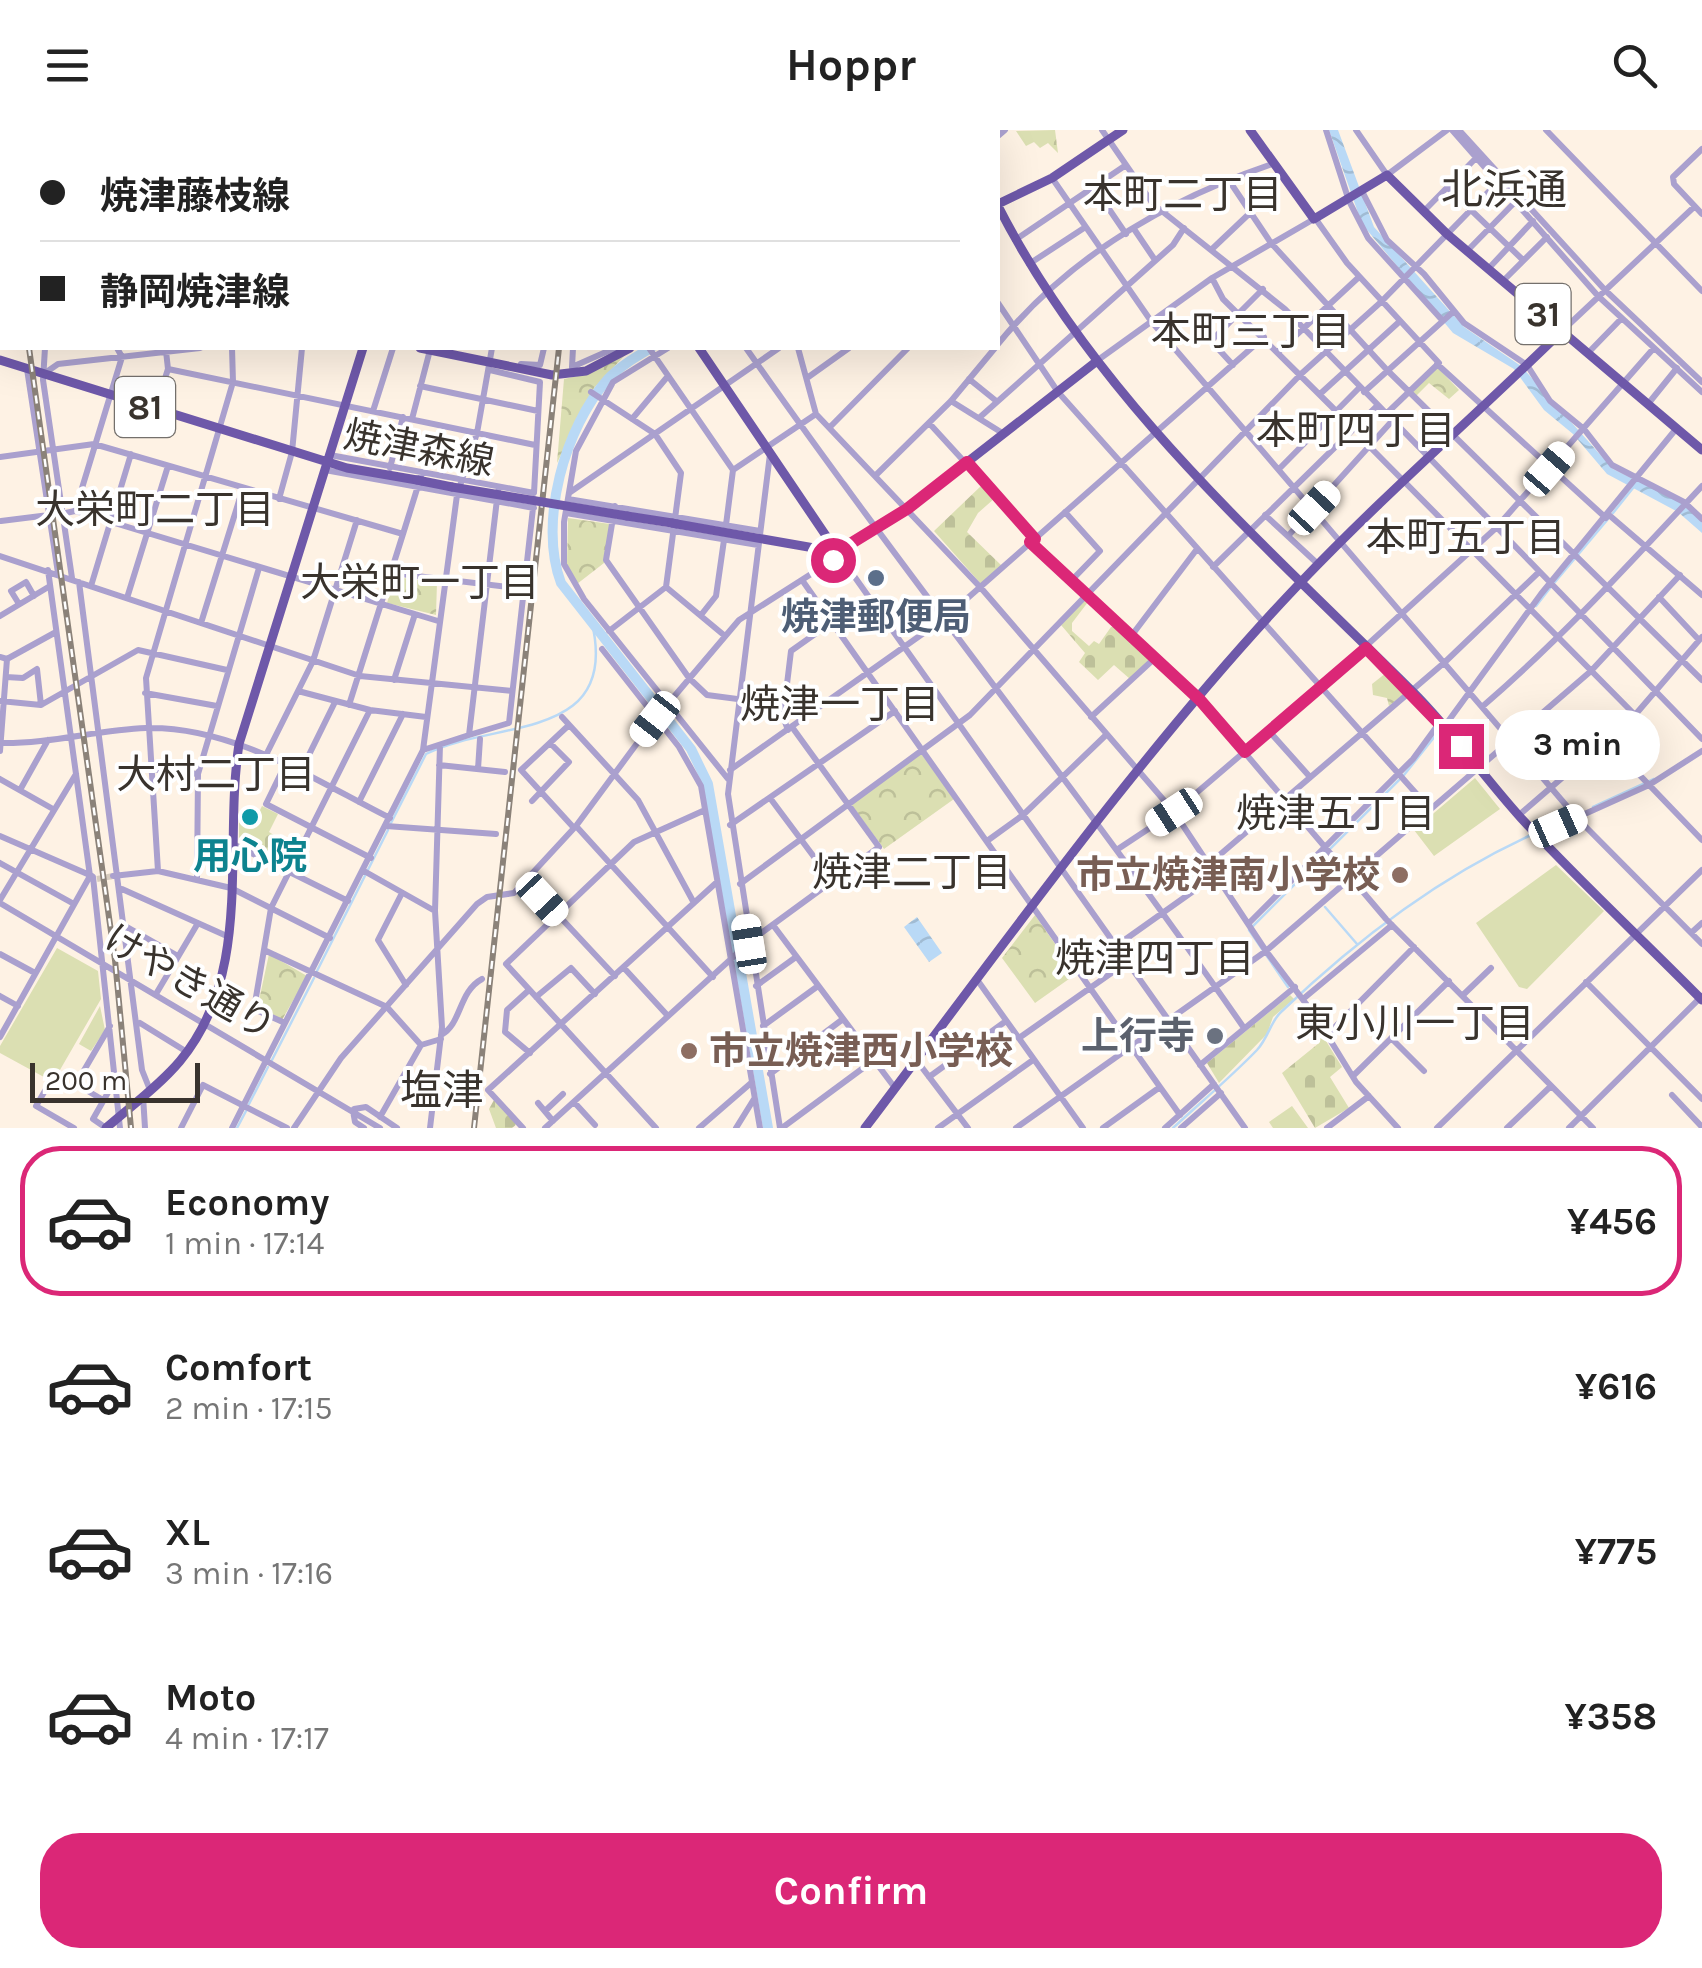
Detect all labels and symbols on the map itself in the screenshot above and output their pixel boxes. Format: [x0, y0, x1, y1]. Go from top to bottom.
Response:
district label: 北浜通 [1441, 165, 1567, 215]
district label: 本町二丁目 [1083, 171, 1283, 218]
road number: 31 [1516, 284, 1570, 344]
district label: 本町三丁目 [1151, 308, 1351, 355]
road number: 81 [115, 377, 175, 437]
district label: 本町四丁目 [1256, 407, 1456, 454]
street label: 焼津森線 [340, 412, 498, 485]
car [1518, 437, 1580, 501]
car [1283, 476, 1345, 540]
district label: 大栄町二丁目 [35, 486, 275, 533]
district label: 本町五丁目 [1366, 514, 1566, 561]
route start [811, 538, 856, 583]
district label: 大栄町一丁目 [300, 559, 540, 606]
marker: 焼津郵便局 [865, 567, 887, 589]
place label: 焼津郵便局 [781, 595, 971, 640]
district label: 焼津一丁目 [740, 681, 940, 728]
car [625, 686, 685, 752]
callout: 3 min [1496, 711, 1661, 781]
route end [1439, 724, 1484, 769]
district label: 大村二丁目 [116, 751, 316, 798]
car [1141, 783, 1207, 841]
district label: 焼津五丁目 [1236, 790, 1436, 837]
car [1524, 800, 1592, 852]
marker: 用心院 [239, 806, 261, 828]
place label: 用心院 [193, 834, 307, 879]
district label: 焼津二丁目 [812, 849, 1012, 896]
place label: 市立焼津南小学校 [1076, 853, 1380, 898]
marker: 市立焼津南小学校 [1389, 864, 1411, 886]
car [511, 867, 573, 931]
car [729, 912, 769, 976]
street label: けやき通り [96, 915, 283, 1049]
district label: 焼津四丁目 [1055, 935, 1255, 982]
district label: 東小川一丁目 [1295, 1000, 1535, 1047]
place label: 上行寺 [1081, 1014, 1195, 1059]
marker: 上行寺 [1204, 1025, 1226, 1047]
place label: 市立焼津西小学校 [709, 1029, 1013, 1074]
marker: 市立焼津西小学校 [678, 1040, 700, 1062]
scale bar [30, 1058, 200, 1103]
district label: 塩津 [400, 1066, 484, 1116]

